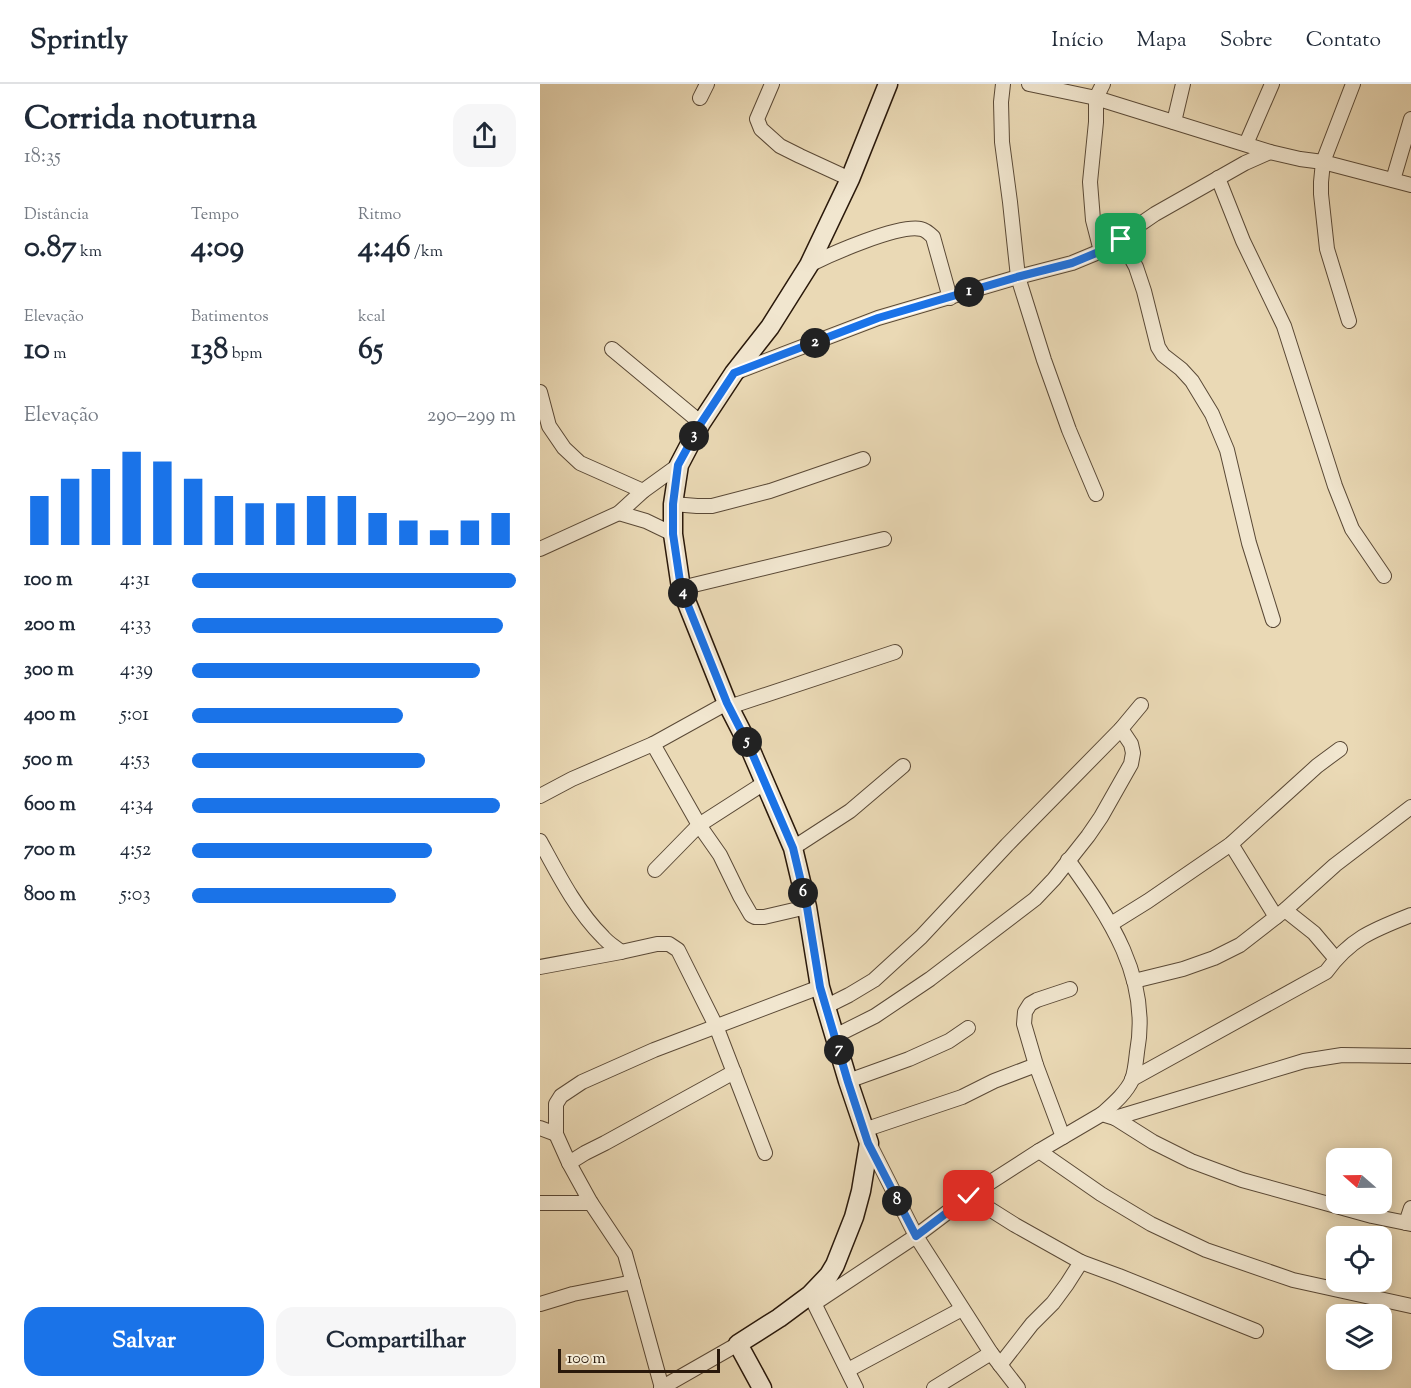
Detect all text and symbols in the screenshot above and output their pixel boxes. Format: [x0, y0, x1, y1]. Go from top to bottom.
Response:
text: Sprintly [30, 21, 128, 61]
text: Início [1052, 26, 1104, 56]
text: Mapa [1137, 26, 1187, 56]
text: Sobre [1220, 26, 1273, 56]
text: Contato [1306, 26, 1381, 56]
text: Corrida noturna [24, 96, 257, 144]
button: share [453, 104, 516, 167]
text: 18:35 [24, 143, 61, 172]
text: Distância [24, 204, 89, 227]
text: Tempo [191, 204, 239, 227]
text: Ritmo [358, 204, 401, 227]
pin [1095, 213, 1146, 264]
icon: arrive [1104, 222, 1137, 255]
text: 0.87 [24, 227, 77, 270]
text: 4:09 [191, 227, 244, 270]
text: 4:46 [358, 227, 411, 270]
text: km [77, 241, 102, 264]
text: /km [411, 241, 443, 264]
pin: 1 [954, 277, 984, 307]
text: 1 [966, 280, 972, 303]
text: Elevação [24, 306, 84, 329]
text: Batimentos [191, 306, 269, 329]
text: kcal [358, 306, 386, 329]
pin: 2 [800, 328, 830, 358]
text: 10 [24, 329, 50, 372]
text: 138 [191, 329, 228, 372]
text: 65 [358, 329, 383, 372]
text: 2 [811, 331, 819, 354]
text: m [50, 343, 66, 366]
text: bpm [228, 343, 262, 366]
text: Elevação [24, 402, 99, 431]
text: 290–299 m [427, 402, 516, 431]
pin: 3 [679, 421, 709, 451]
text: 3 [691, 424, 697, 447]
text: 100 m [24, 566, 73, 595]
text: 4:31 [120, 566, 150, 595]
pin: 4 [668, 578, 698, 608]
text: 4 [679, 581, 687, 604]
text: 200 m [24, 611, 75, 640]
text: 4:33 [120, 611, 151, 640]
text: 300 m [24, 656, 74, 685]
text: 4:39 [120, 656, 153, 685]
text: 400 m [24, 701, 76, 730]
text: 5:01 [120, 701, 149, 730]
pin: 5 [732, 727, 762, 757]
text: 5 [744, 730, 750, 753]
text: 500 m [24, 746, 73, 775]
text: 4:53 [120, 746, 150, 775]
text: 600 m [24, 791, 76, 820]
text: 4:34 [120, 791, 153, 820]
text: 700 m [24, 836, 76, 865]
text: 4:52 [120, 836, 151, 865]
pin: 6 [788, 878, 818, 908]
text: 800 m [24, 881, 76, 910]
text: 5:03 [120, 881, 151, 910]
text: 6 [799, 881, 807, 904]
pin: 7 [824, 1035, 854, 1065]
text: 7 [835, 1038, 843, 1061]
north arrow [1326, 1148, 1392, 1214]
map controls [1326, 1148, 1392, 1370]
pin [943, 1170, 994, 1221]
icon: check [952, 1179, 985, 1212]
pin: 8 [882, 1186, 912, 1216]
text: 8 [893, 1189, 901, 1212]
button: locate [1326, 1226, 1392, 1292]
button: layers [1326, 1304, 1392, 1370]
button: Salvar [24, 1307, 264, 1376]
button: Compartilhar [276, 1307, 516, 1376]
scale bar [558, 1346, 720, 1374]
text: 100 m [567, 1348, 606, 1371]

